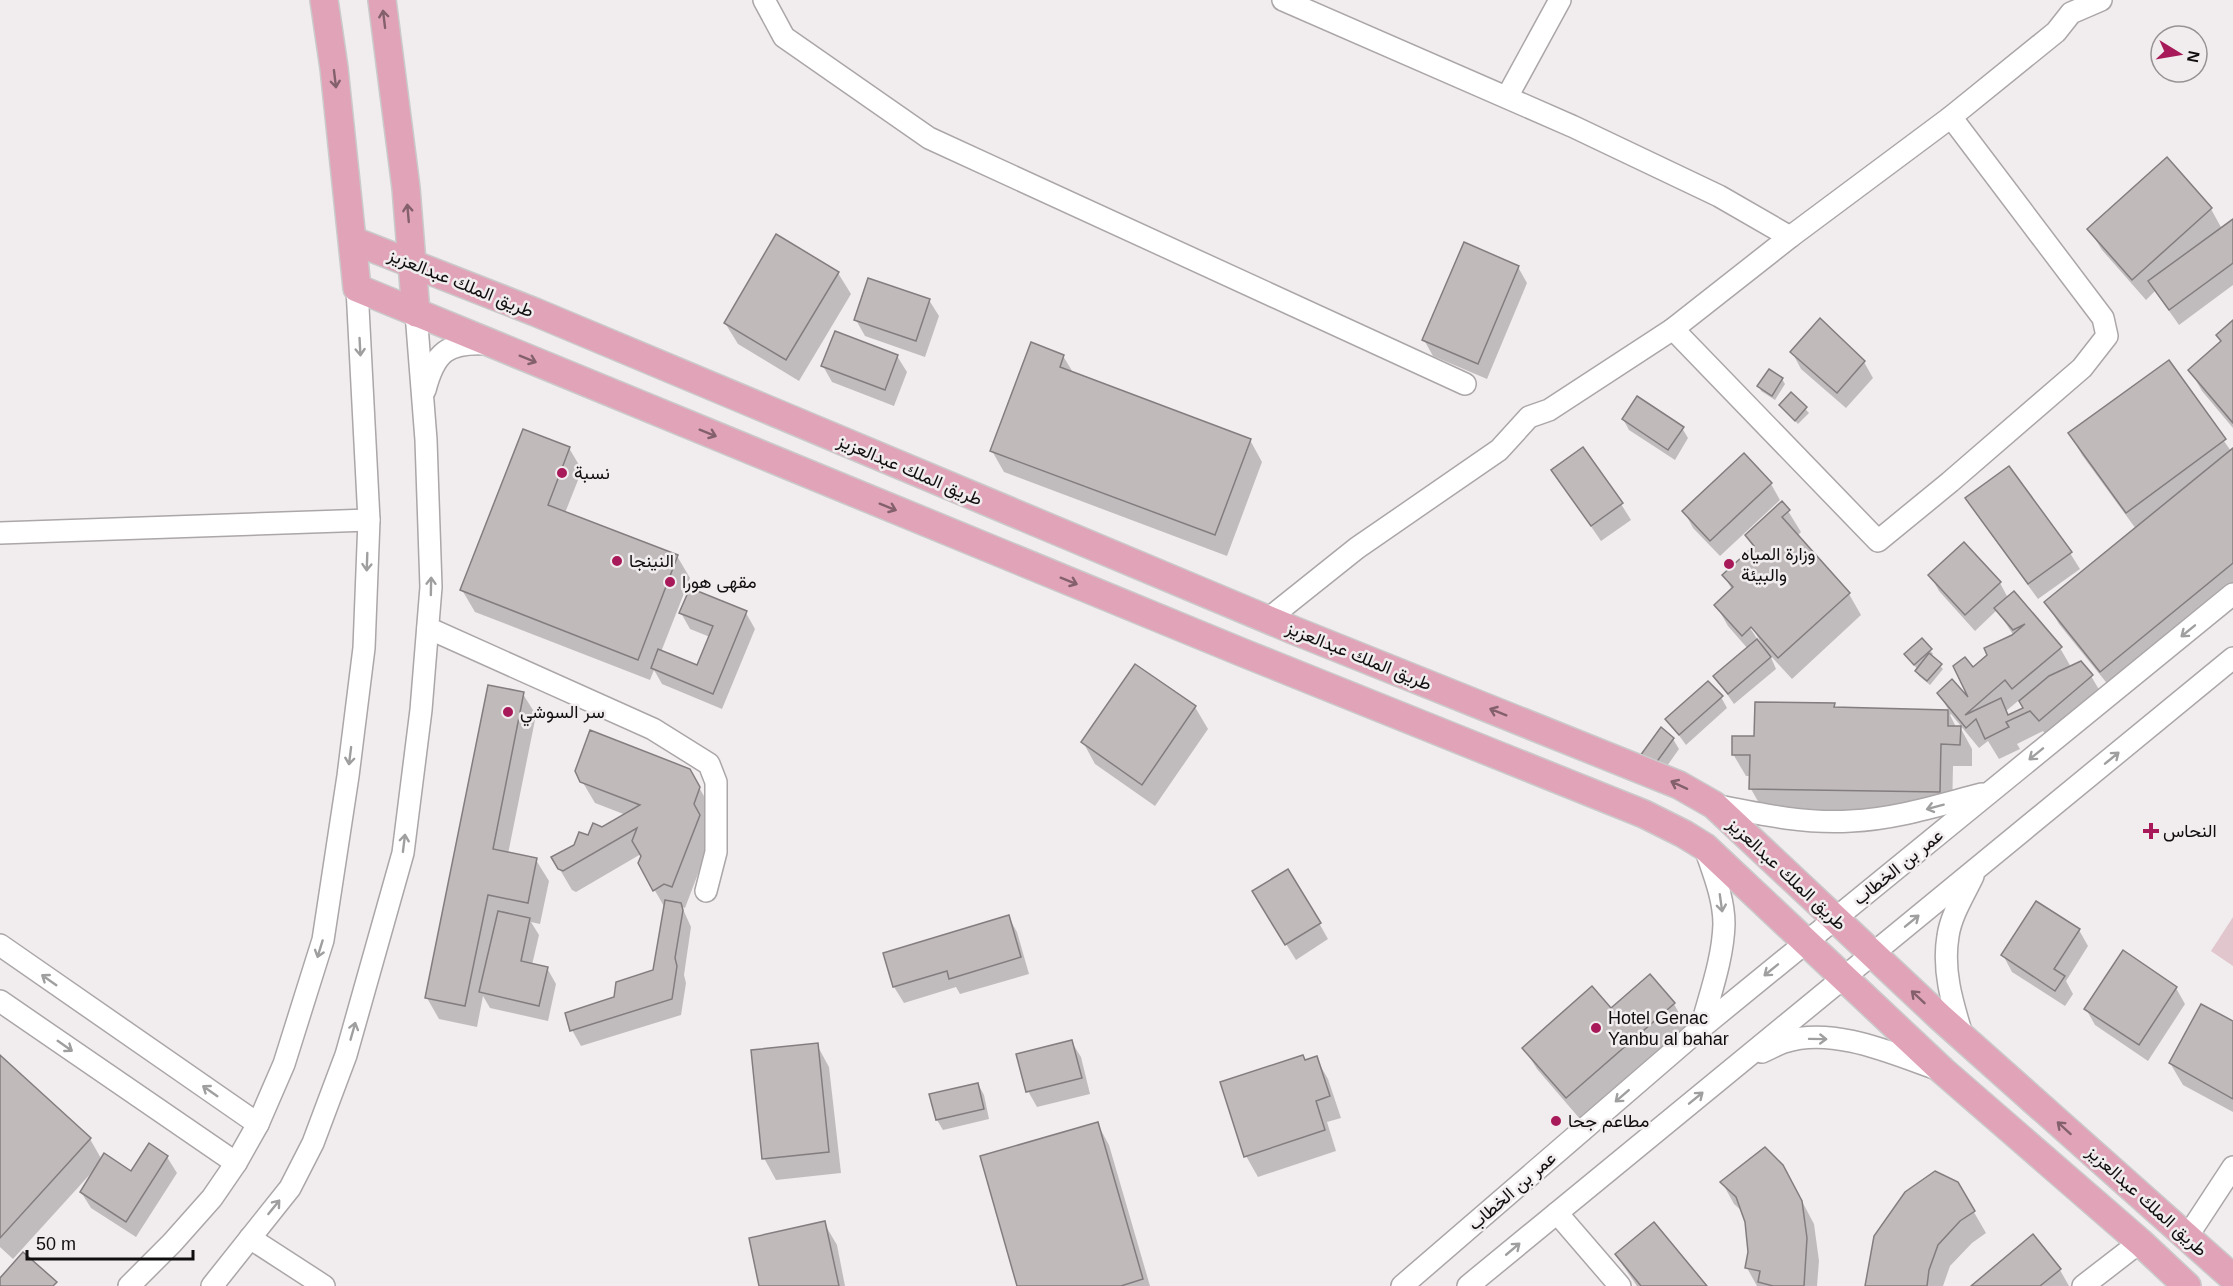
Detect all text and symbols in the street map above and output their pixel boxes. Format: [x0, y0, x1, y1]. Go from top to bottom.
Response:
one-way arrow [378, 10, 389, 30]
north arrow [2149, 24, 2209, 84]
text: N [2184, 49, 2203, 64]
one-way arrow [330, 68, 341, 88]
one-way arrow [402, 203, 413, 223]
street label: طريق الملك عبدالعزيز [384, 244, 537, 322]
one-way arrow [355, 336, 366, 356]
one-way arrow [518, 354, 536, 365]
one-way arrow [698, 428, 717, 439]
street label: طريق الملك عبدالعزيز [833, 430, 985, 510]
place label: نسبة [574, 463, 610, 483]
marker: نسبة [555, 466, 569, 480]
one-way arrow [879, 502, 897, 513]
place label: وزارة المياه والبيئة [1741, 544, 1816, 586]
place label: النينجا [629, 551, 674, 571]
one-way arrow [361, 552, 373, 572]
marker: النينجا [610, 554, 624, 568]
marker: وزارة المياه والبيئة [1722, 557, 1736, 571]
place label: مقهى هورا [682, 572, 757, 593]
marker: مقهى هورا [663, 575, 677, 589]
one-way arrow [1059, 576, 1077, 587]
one-way arrow [425, 577, 436, 597]
street label: طريق الملك عبدالعزيز [1282, 617, 1435, 695]
one-way arrow [2181, 624, 2196, 638]
place label: سر السوشي [520, 702, 605, 727]
marker: سر السوشي [501, 705, 515, 719]
one-way arrow [1490, 706, 1508, 717]
one-way arrow [344, 746, 355, 766]
one-way arrow [2029, 748, 2045, 761]
one-way arrow [2104, 751, 2120, 764]
one-way arrow [1671, 779, 1689, 791]
one-way arrow [1926, 801, 1945, 813]
street label: طريق الملك عبدالعزيز [1722, 813, 1850, 935]
place label: النحاس [2163, 821, 2217, 842]
marker: النحاس [2144, 824, 2158, 838]
street label: عمر بن الخطاب [1849, 825, 1947, 910]
one-way arrow [399, 833, 410, 853]
one-way arrow [1716, 893, 1727, 913]
one-way arrow [1904, 915, 1920, 928]
one-way arrow [314, 939, 325, 958]
one-way arrow [1764, 964, 1780, 977]
one-way arrow [42, 974, 58, 986]
one-way arrow [1911, 990, 1926, 1005]
place label: Hotel Genac Yanbu al bahar [1608, 1008, 1729, 1049]
marker: Hotel Genac Yanbu al bahar [1589, 1021, 1603, 1035]
one-way arrow [348, 1022, 359, 1041]
one-way arrow [1807, 1033, 1827, 1045]
one-way arrow [57, 1040, 73, 1052]
one-way arrow [202, 1085, 218, 1097]
one-way arrow [1615, 1089, 1630, 1103]
one-way arrow [1688, 1092, 1704, 1105]
place label: مطاعم جحا [1568, 1111, 1649, 1133]
marker: مطاعم جحا [1549, 1114, 1563, 1128]
one-way arrow [2056, 1121, 2072, 1134]
street label: طريق الملك عبدالعزيز [2081, 1141, 2211, 1261]
street label: عمر بن الخطاب [1464, 1148, 1560, 1235]
one-way arrow [268, 1200, 281, 1216]
scale bar [27, 1223, 194, 1261]
text: 50 m [36, 1234, 76, 1254]
one-way arrow [1505, 1242, 1521, 1255]

